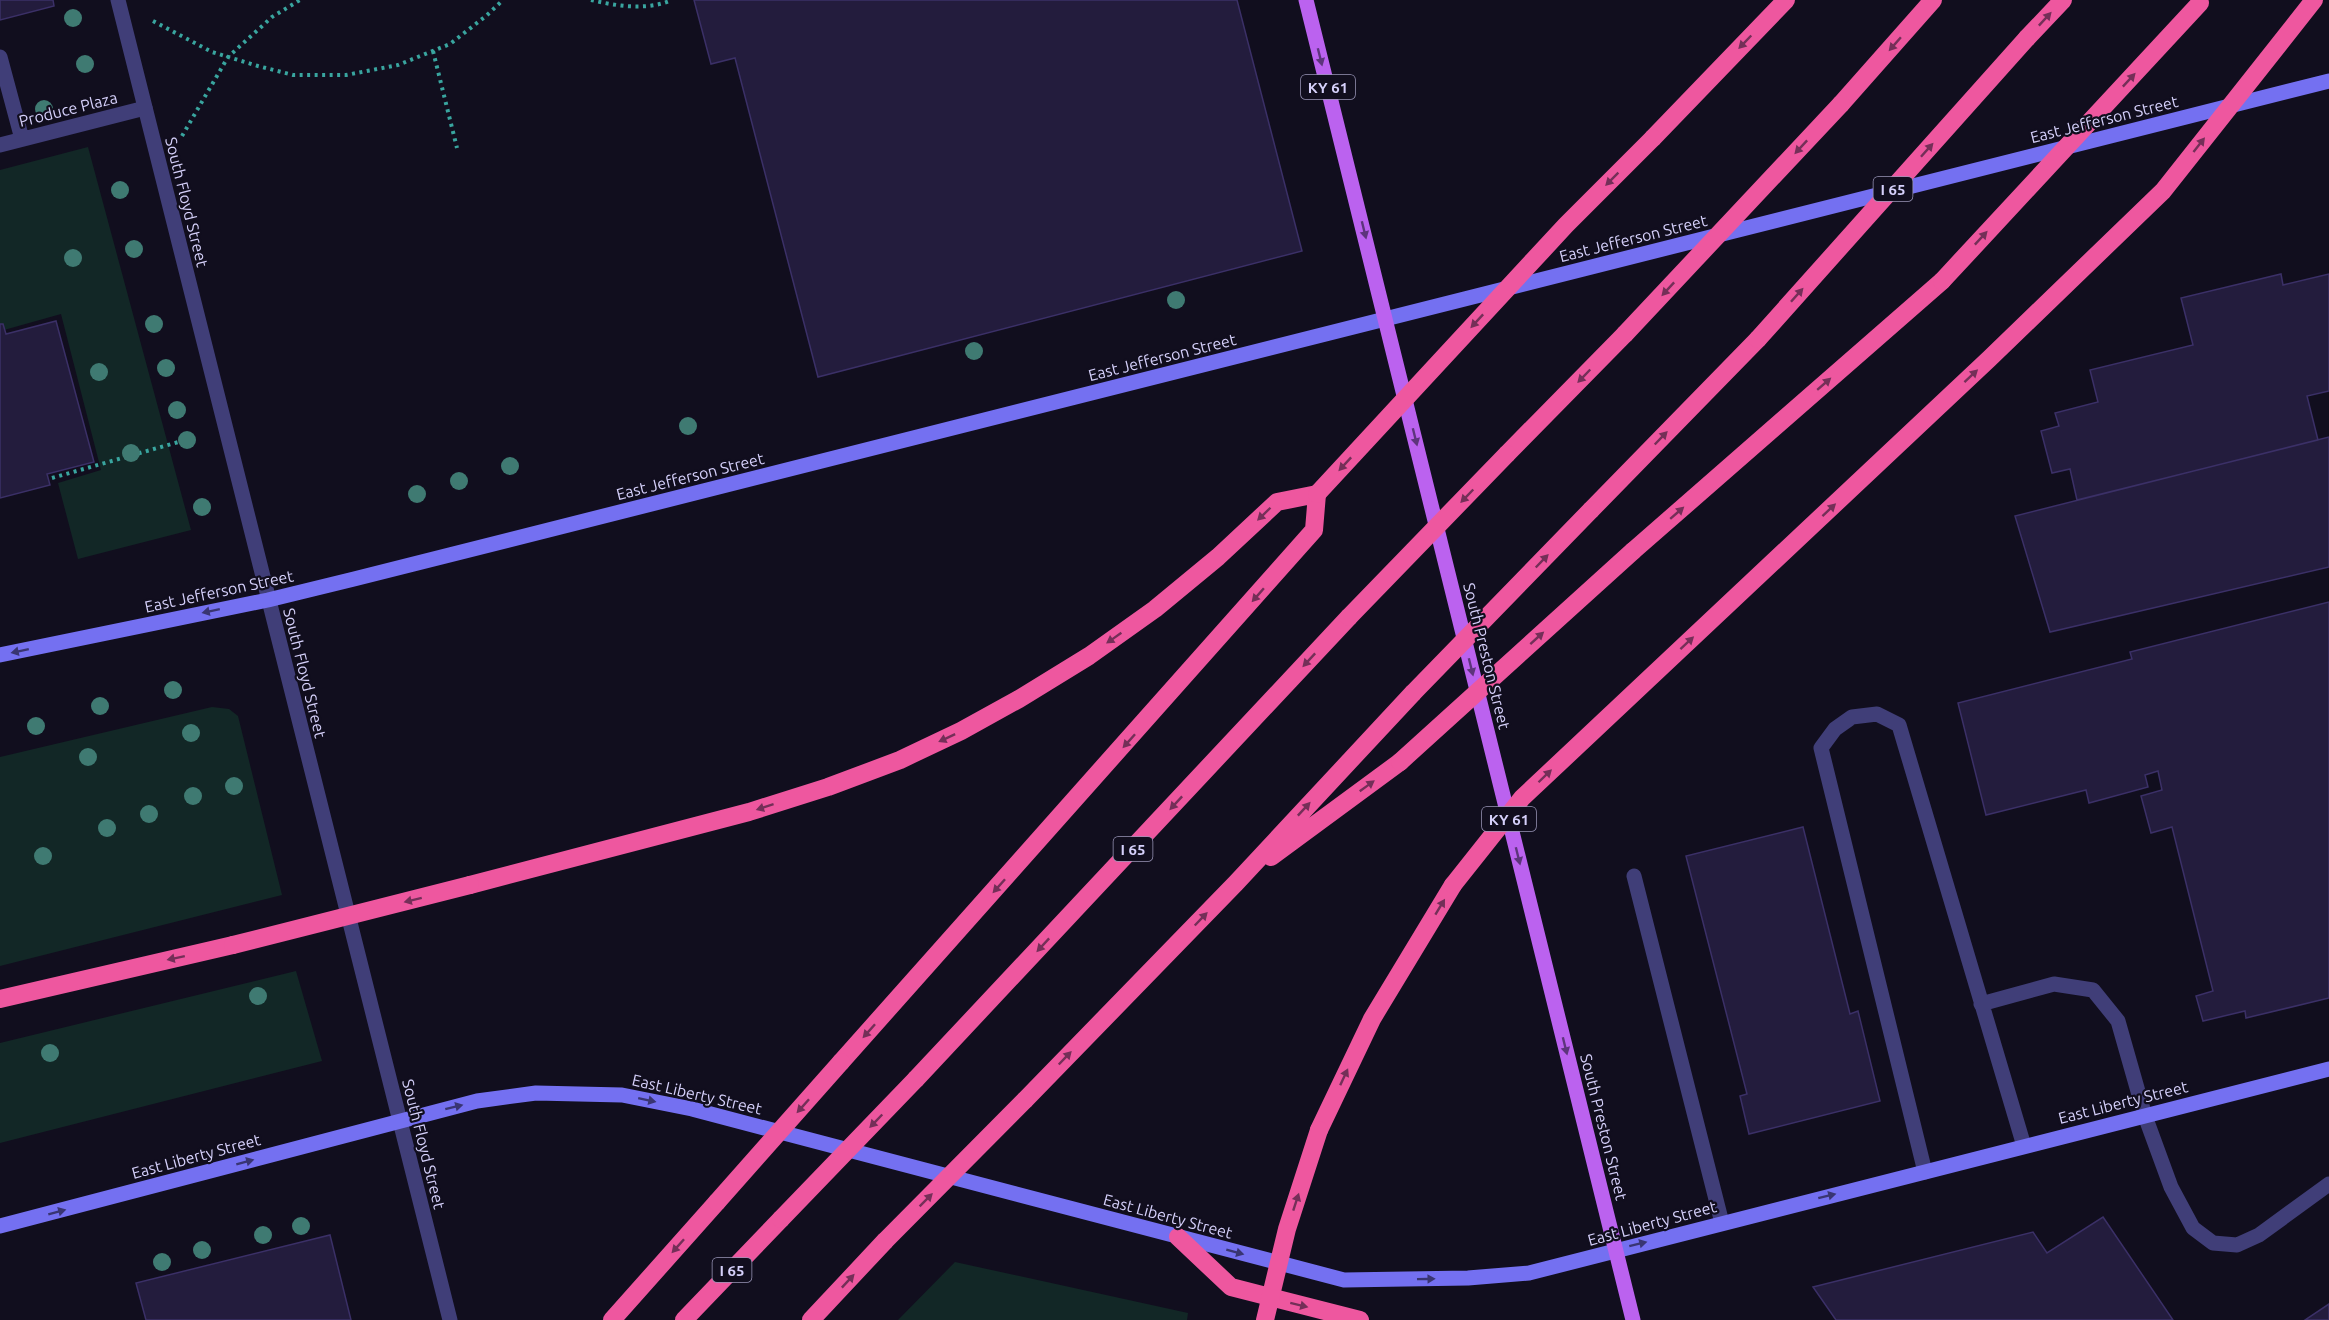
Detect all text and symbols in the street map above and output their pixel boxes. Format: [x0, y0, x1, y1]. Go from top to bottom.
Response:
one-way arrow [2038, 12, 2052, 27]
one-way arrow [1738, 35, 1752, 50]
one-way arrow [1889, 36, 1902, 51]
one-way arrow [1316, 48, 1325, 66]
one-way arrow [2122, 73, 2135, 88]
road number: KY 61 [1301, 75, 1355, 99]
street label: Produce Plaza [17, 88, 119, 130]
street label: East Jefferson Street [2028, 92, 2180, 146]
street label: South Floyd Street [162, 135, 212, 270]
one-way arrow [2193, 138, 2205, 153]
one-way arrow [1795, 139, 1808, 154]
one-way arrow [1920, 143, 1933, 158]
one-way arrow [1605, 172, 1619, 186]
road number: I 65 [1874, 177, 1912, 201]
street label: East Jefferson Street [1557, 211, 1709, 265]
one-way arrow [1359, 221, 1369, 239]
one-way arrow [1974, 231, 1988, 245]
one-way arrow [1661, 281, 1675, 295]
one-way arrow [1790, 288, 1804, 303]
one-way arrow [1471, 313, 1485, 327]
street label: East Jefferson Street [1086, 330, 1238, 384]
one-way arrow [1577, 369, 1591, 383]
one-way arrow [1964, 369, 1979, 383]
one-way arrow [1816, 378, 1831, 391]
one-way arrow [1410, 428, 1420, 446]
one-way arrow [1654, 432, 1668, 446]
street label: East Jefferson Street [614, 449, 766, 503]
one-way arrow [1338, 456, 1352, 471]
one-way arrow [1460, 489, 1474, 503]
one-way arrow [1822, 503, 1836, 517]
one-way arrow [1256, 507, 1271, 521]
one-way arrow [1669, 507, 1684, 520]
one-way arrow [1535, 553, 1549, 568]
street label: East Jefferson Street [143, 566, 296, 616]
street label: South Preston Street [1460, 581, 1514, 732]
one-way arrow [1251, 587, 1265, 602]
street label: South Floyd Street [280, 606, 330, 741]
one-way arrow [202, 607, 220, 617]
one-way arrow [1529, 631, 1544, 645]
one-way arrow [1107, 632, 1123, 644]
one-way arrow [1679, 636, 1693, 650]
one-way arrow [10, 647, 29, 656]
one-way arrow [1303, 652, 1316, 667]
one-way arrow [1467, 658, 1477, 676]
one-way arrow [938, 733, 955, 742]
one-way arrow [1122, 733, 1136, 748]
one-way arrow [1537, 769, 1552, 783]
one-way arrow [1359, 780, 1375, 792]
one-way arrow [1169, 795, 1183, 810]
one-way arrow [756, 803, 774, 812]
one-way arrow [1297, 803, 1311, 817]
road number: KY 61 [1482, 807, 1536, 831]
road number: I 65 [1114, 837, 1152, 861]
one-way arrow [1514, 847, 1524, 865]
one-way arrow [993, 878, 1006, 893]
one-way arrow [404, 895, 423, 905]
one-way arrow [1434, 899, 1445, 915]
one-way arrow [1194, 912, 1208, 926]
one-way arrow [1037, 937, 1050, 952]
one-way arrow [166, 954, 185, 963]
one-way arrow [862, 1024, 876, 1039]
one-way arrow [1561, 1036, 1571, 1055]
one-way arrow [1058, 1052, 1072, 1066]
street label: South Preston Street [1577, 1052, 1631, 1203]
one-way arrow [1340, 1068, 1349, 1085]
street label: East Liberty Street [630, 1070, 764, 1118]
street label: South Floyd Street [399, 1077, 449, 1212]
street label: East Liberty Street [2056, 1077, 2190, 1127]
one-way arrow [638, 1096, 657, 1105]
one-way arrow [797, 1098, 810, 1113]
one-way arrow [445, 1102, 463, 1112]
one-way arrow [869, 1114, 883, 1128]
street label: East Liberty Street [130, 1130, 263, 1182]
one-way arrow [236, 1157, 254, 1166]
street label: East Liberty Street [1102, 1190, 1235, 1242]
one-way arrow [1818, 1191, 1837, 1201]
one-way arrow [919, 1193, 933, 1207]
one-way arrow [1292, 1193, 1301, 1211]
street label: East Liberty Street [1586, 1197, 1719, 1249]
one-way arrow [47, 1206, 66, 1216]
one-way arrow [672, 1238, 685, 1253]
one-way arrow [1629, 1239, 1648, 1249]
one-way arrow [1226, 1247, 1244, 1257]
road number: I 65 [712, 1258, 752, 1282]
one-way arrow [841, 1273, 855, 1288]
one-way arrow [1417, 1274, 1436, 1283]
one-way arrow [1289, 1300, 1308, 1310]

